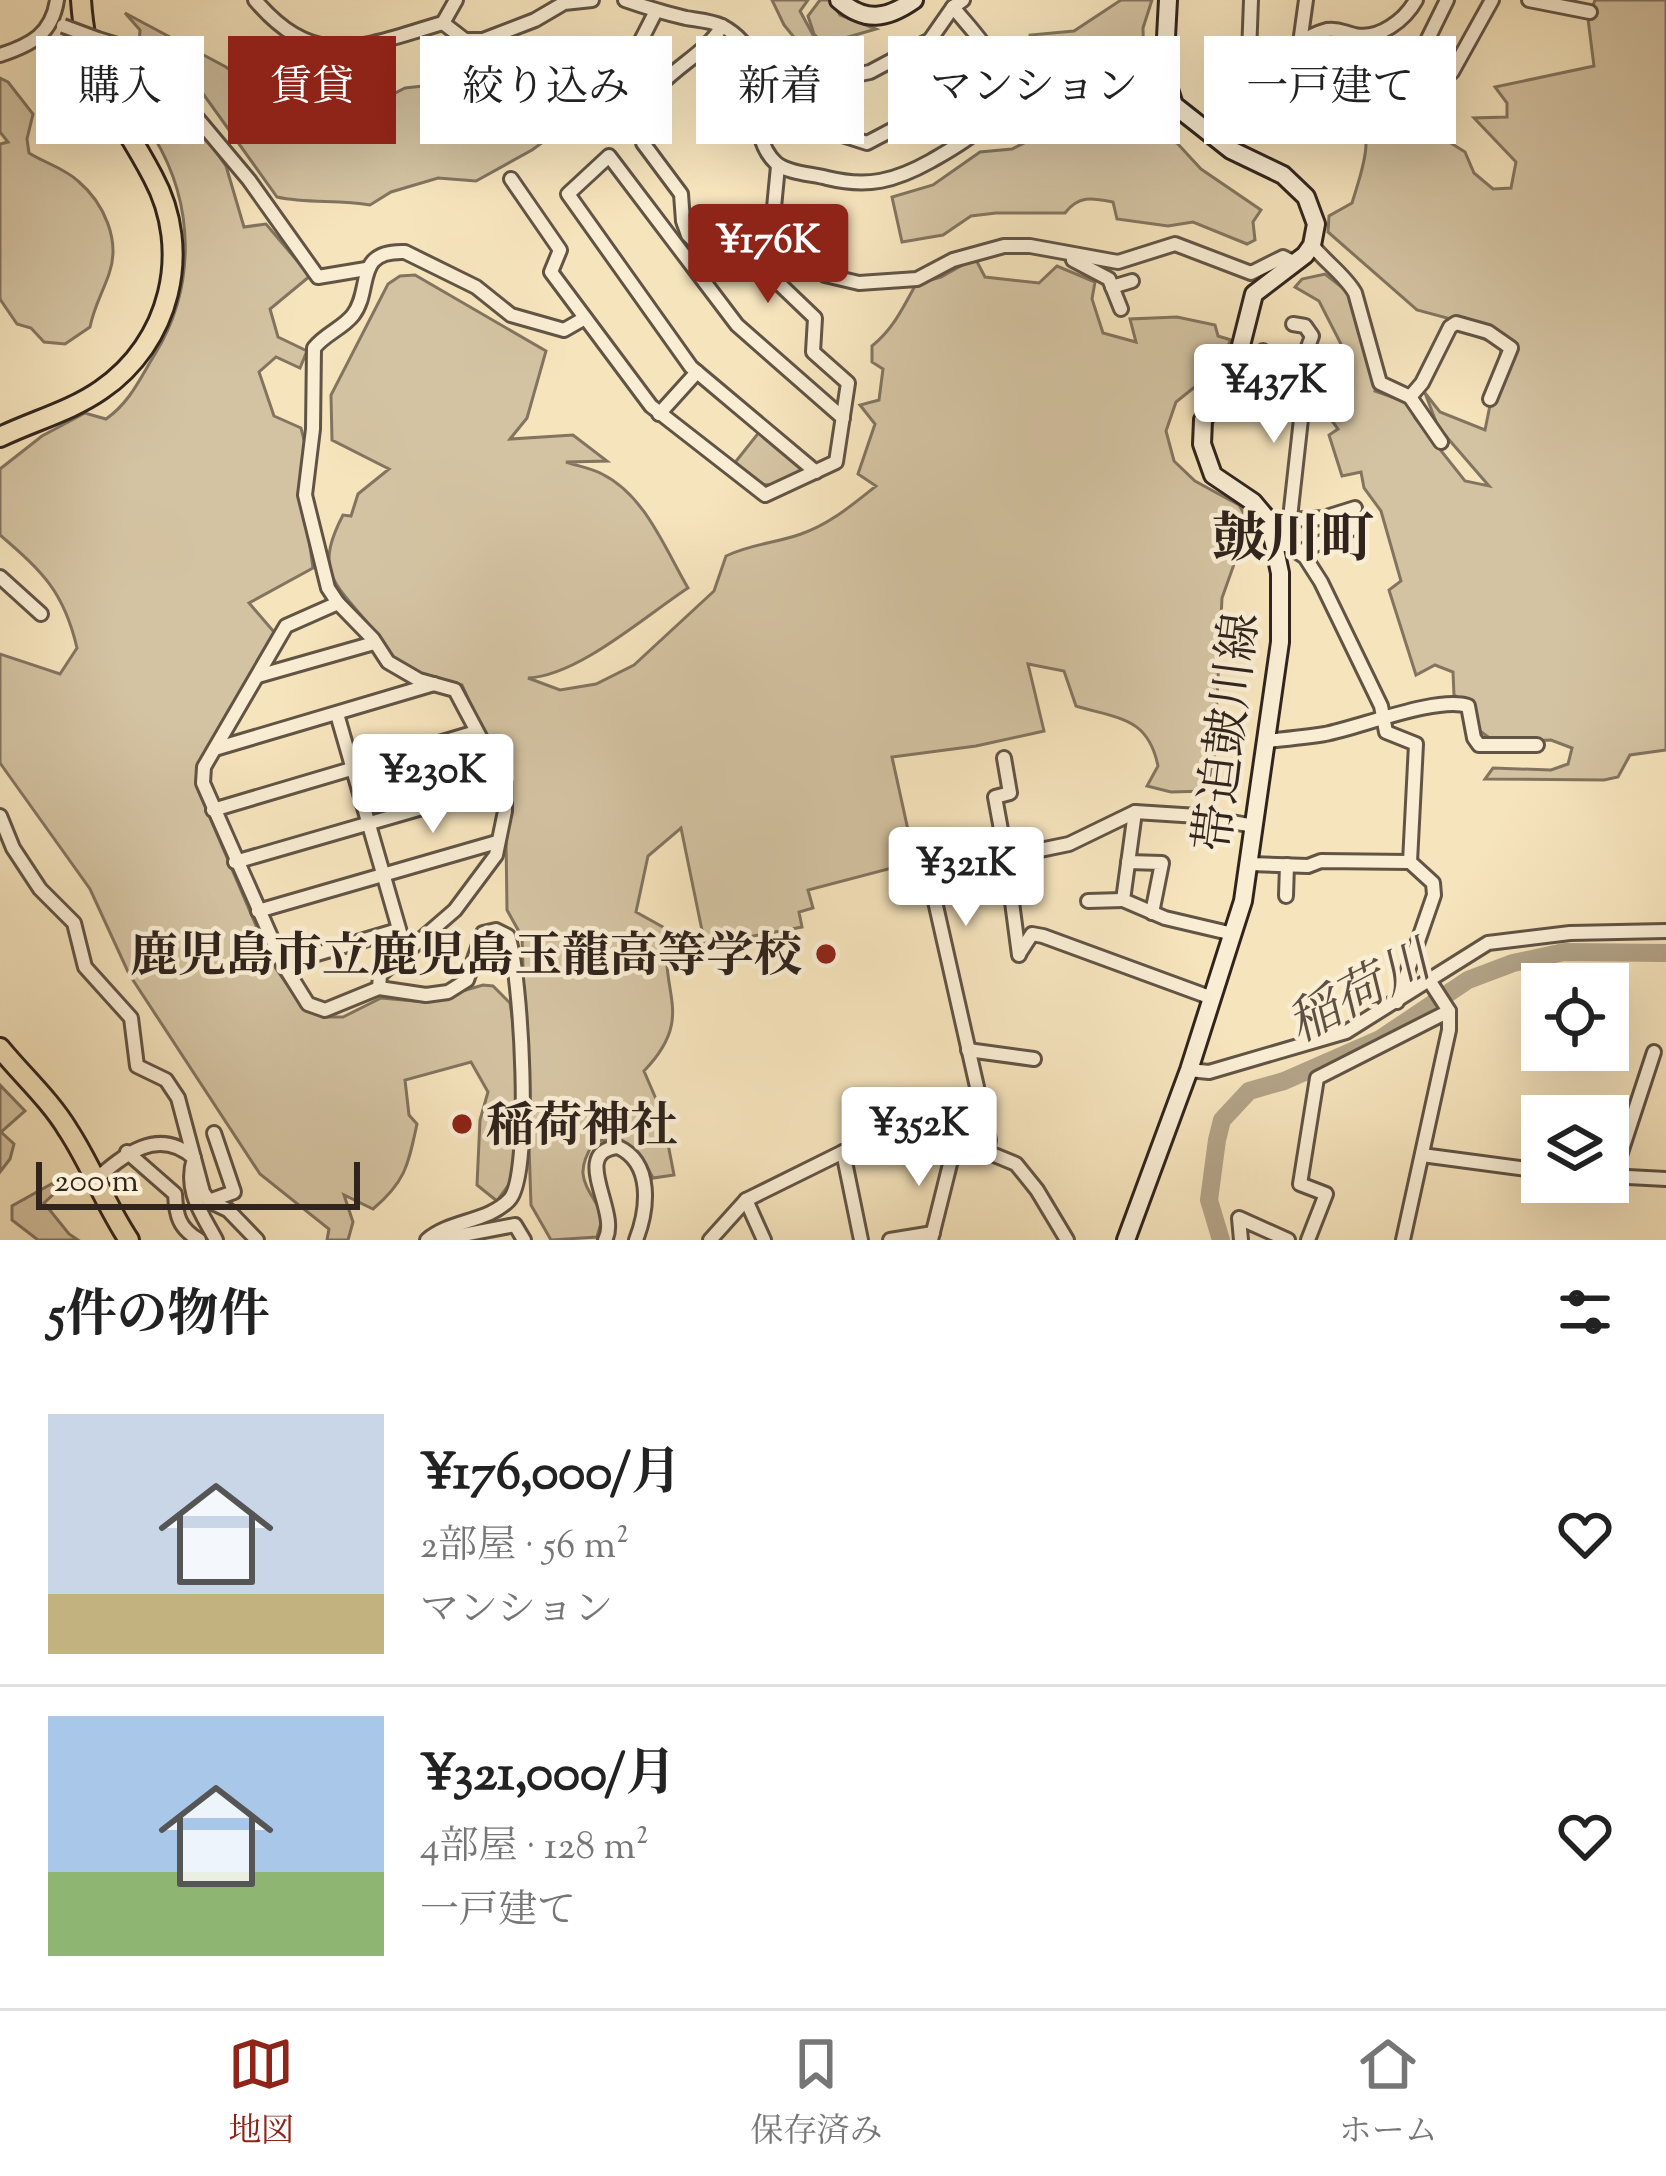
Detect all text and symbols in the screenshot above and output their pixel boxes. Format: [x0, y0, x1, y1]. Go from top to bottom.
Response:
chip: 購入 [36, 36, 204, 144]
chip: 賃貸 [228, 36, 396, 144]
chip: 絞り込み [420, 36, 672, 144]
chip: 新着 [696, 36, 864, 144]
chip: マンション [888, 36, 1180, 144]
chip: 一戸建て [1204, 36, 1456, 144]
pin: ¥176K [684, 204, 852, 306]
text: ¥176K [715, 215, 821, 271]
pin: ¥437K [1190, 344, 1358, 446]
text: ¥437K [1221, 355, 1327, 411]
district label: 皷川町 [1212, 504, 1374, 582]
street label: 帯迫皷川線 [1182, 609, 1279, 856]
pin: ¥230K [349, 734, 517, 836]
text: ¥230K [379, 745, 487, 801]
pin: ¥321K [882, 827, 1050, 929]
text: ¥321K [916, 838, 1016, 894]
place label: 鹿児島市立鹿児島玉龍高等学校 [130, 925, 802, 994]
water label: 稲荷川 [1276, 925, 1450, 1064]
marker: 鹿児島市立鹿児島玉龍高等学校 [813, 941, 839, 967]
map controls [1521, 963, 1629, 1203]
button: locate [1521, 963, 1629, 1071]
pin: ¥352K [835, 1087, 1003, 1189]
place label: 稲荷神社 [486, 1095, 678, 1164]
button: layers [1521, 1095, 1629, 1203]
text: ¥352K [869, 1098, 969, 1154]
marker: 稲荷神社 [449, 1111, 475, 1137]
scale bar [36, 1156, 360, 1209]
text: 200 m [54, 1159, 139, 1207]
icon: filters [1552, 1279, 1618, 1345]
text: 5件の物件 [48, 1281, 269, 1354]
text: ¥176,000/月 [420, 1439, 682, 1512]
icon: home [144, 1462, 288, 1606]
icon: heart [1552, 1501, 1618, 1567]
text: 2部屋 · 56 m² [420, 1520, 629, 1576]
text: マンション [420, 1584, 613, 1640]
text: ¥321,000/月 [420, 1740, 677, 1813]
icon: home [144, 1764, 288, 1908]
icon: heart [1552, 1803, 1618, 1869]
text: 4部屋 · 128 m² [420, 1821, 649, 1877]
text: 一戸建て [420, 1885, 576, 1941]
tab: 地図 [228, 2031, 294, 2157]
tab: 保存済み [750, 2031, 882, 2157]
tab: ホーム [1339, 2031, 1438, 2157]

